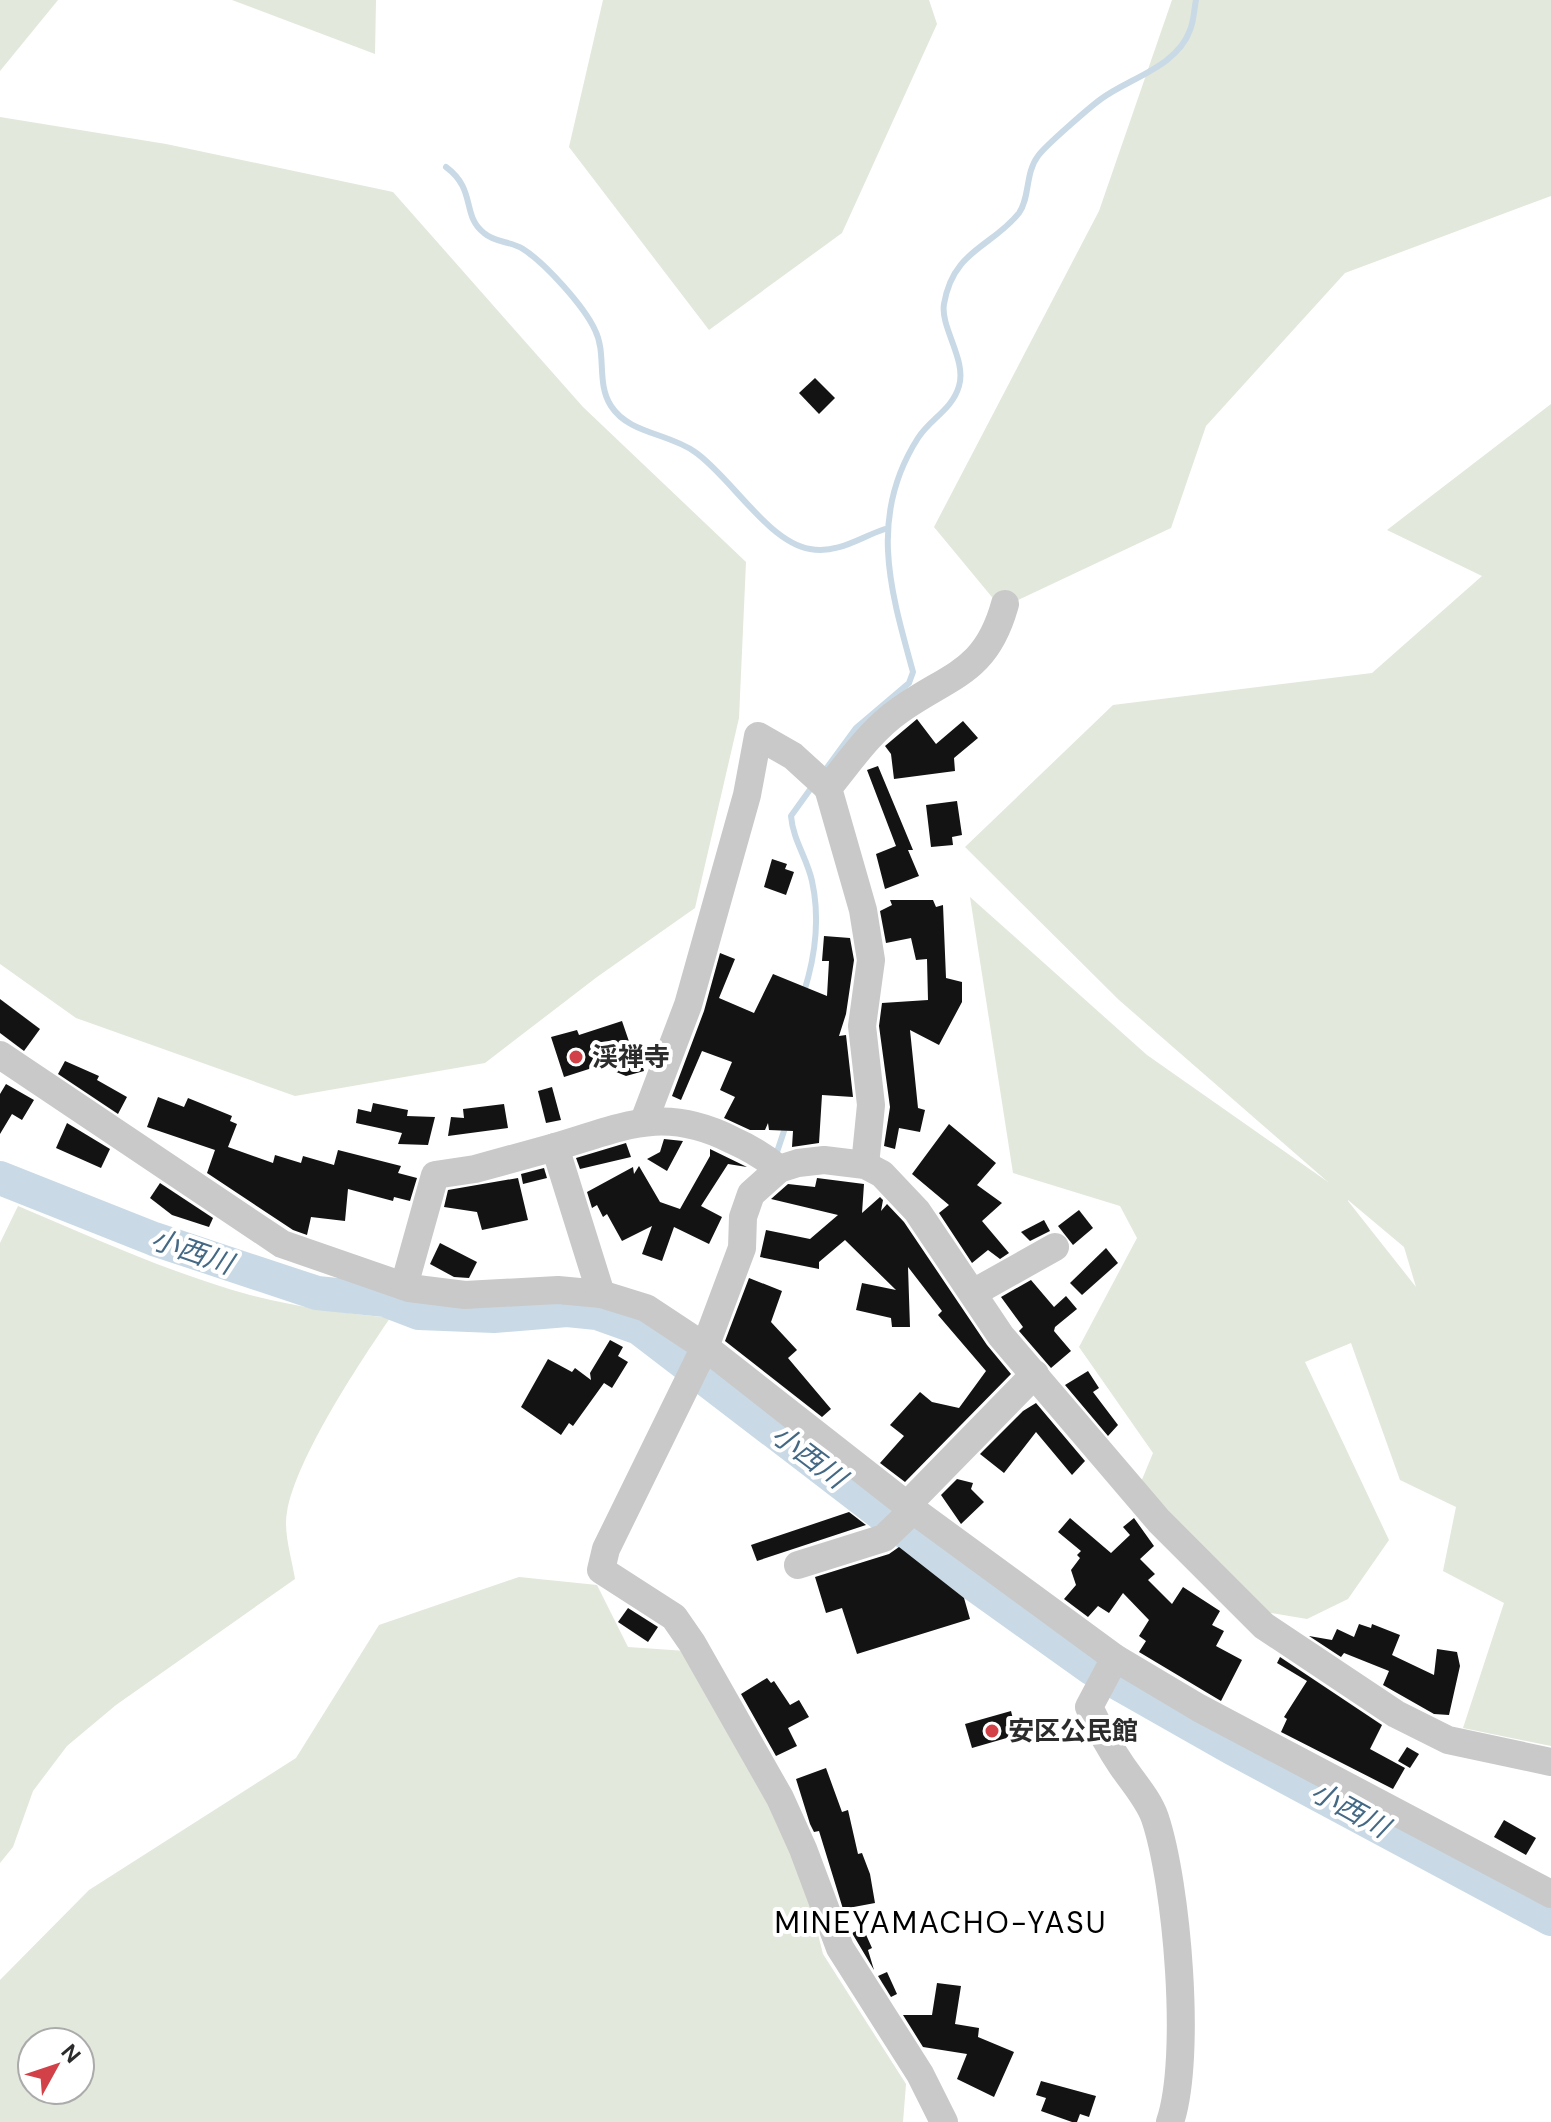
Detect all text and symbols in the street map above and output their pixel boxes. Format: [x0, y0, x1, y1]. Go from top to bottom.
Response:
place label: 渓禅寺 [592, 1040, 670, 1074]
marker: 渓禅寺 [567, 1048, 585, 1066]
water label: 小西川 [146, 1220, 240, 1284]
water label: 小西川 [764, 1416, 856, 1498]
place label: 安区公民館 [1008, 1714, 1138, 1748]
marker: 安区公民館 [983, 1722, 1001, 1740]
water label: 小西川 [1304, 1773, 1398, 1847]
district label: MINEYAMACHO-YASU [775, 1903, 1107, 1942]
north arrow [16, 2026, 96, 2106]
text: N [55, 2038, 87, 2069]

